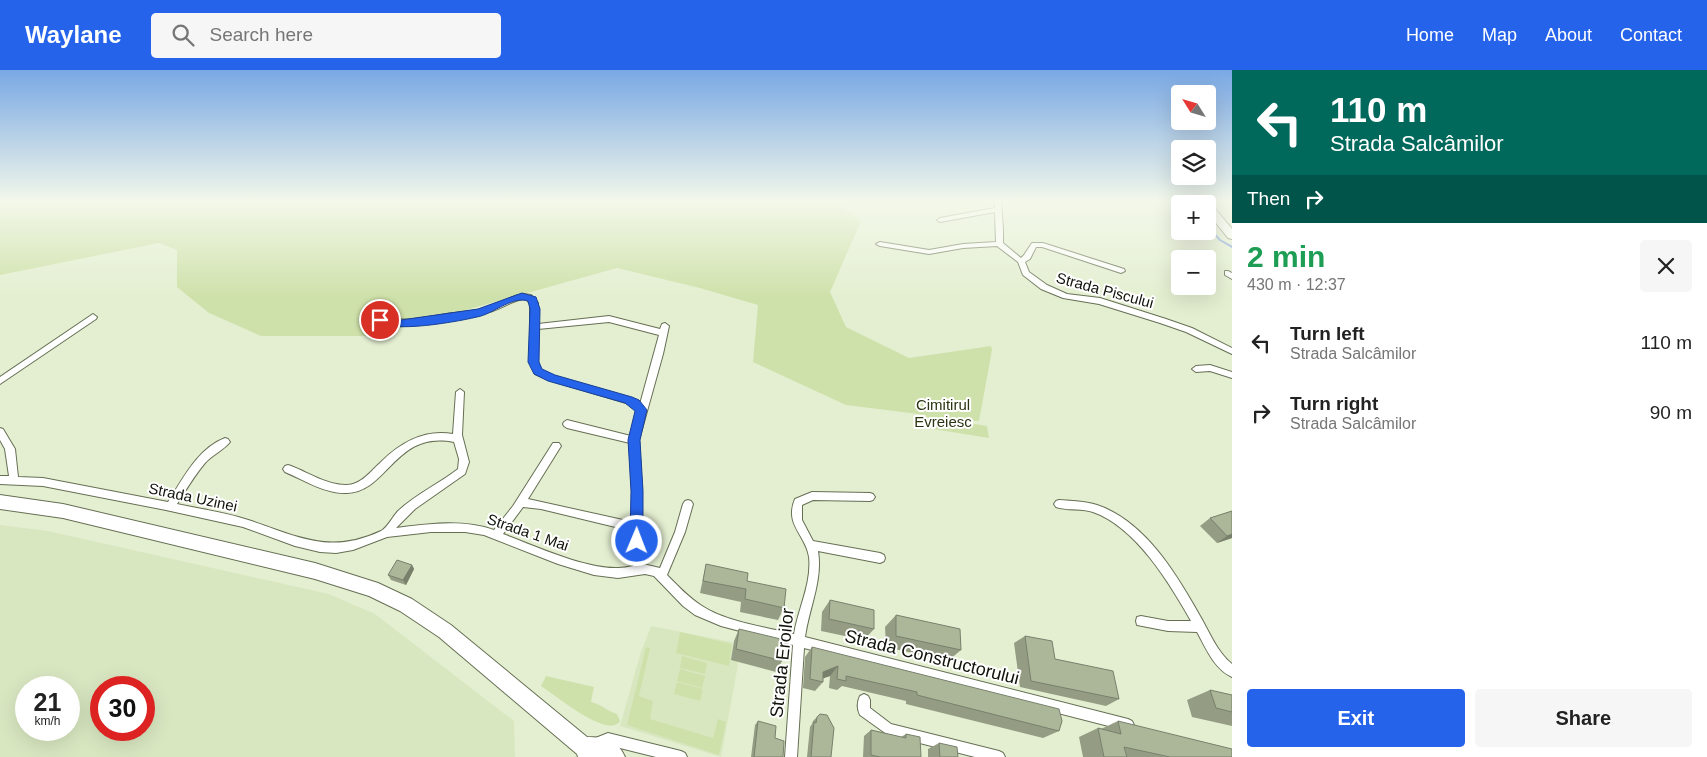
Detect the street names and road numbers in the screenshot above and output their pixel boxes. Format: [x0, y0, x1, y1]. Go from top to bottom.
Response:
street label: Strada Piscului [1054, 269, 1156, 311]
street label: Strada Uzinei [147, 479, 239, 515]
street label: Strada 1 Mai [485, 510, 571, 554]
street label: Strada Eroilor [766, 607, 798, 719]
street label: Strada Constructorului [843, 626, 1021, 688]

